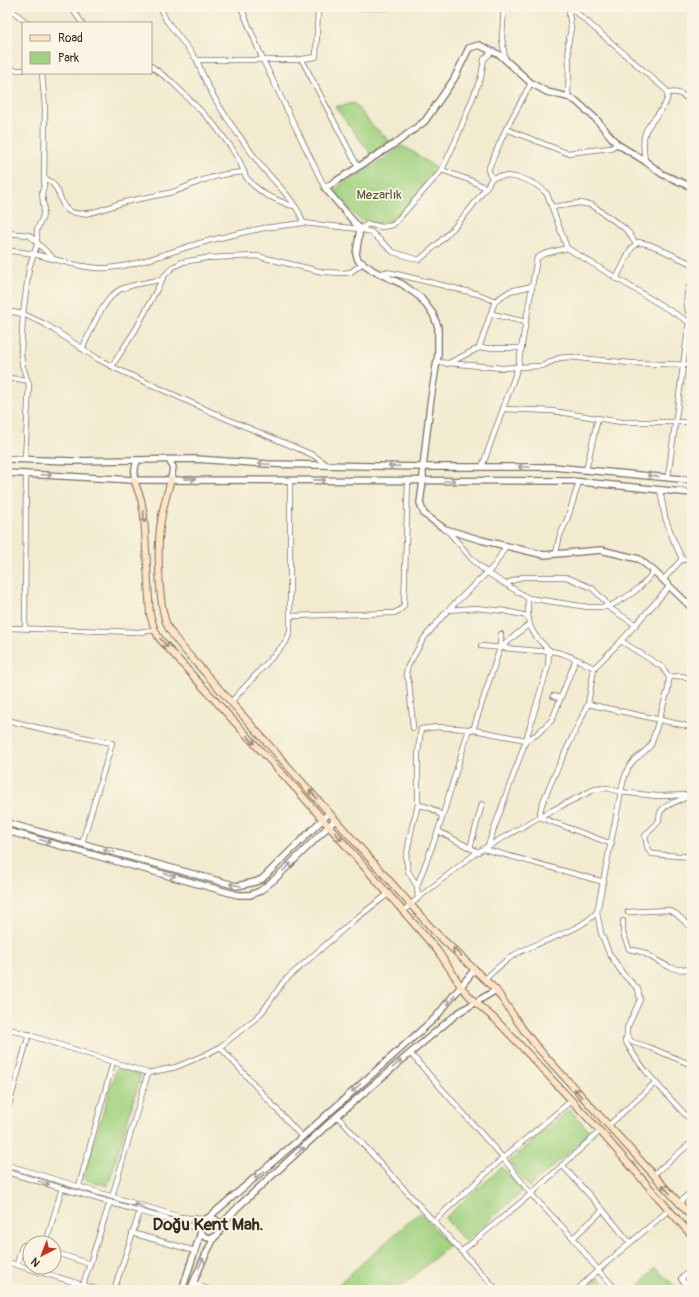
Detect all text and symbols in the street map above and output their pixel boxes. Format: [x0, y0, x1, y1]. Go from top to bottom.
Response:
legend [22, 22, 152, 74]
text: Road [58, 31, 83, 46]
text: Park [58, 51, 79, 66]
park label: Mezarlık [356, 187, 402, 203]
one-way arrow [258, 460, 271, 467]
one-way arrow [388, 462, 401, 470]
one-way arrow [518, 463, 531, 471]
one-way arrow [39, 472, 52, 479]
one-way arrow [647, 472, 660, 480]
one-way arrow [183, 475, 196, 483]
one-way arrow [313, 476, 326, 484]
one-way arrow [443, 477, 456, 485]
one-way arrow [140, 510, 148, 523]
one-way arrow [159, 638, 168, 649]
one-way arrow [246, 735, 256, 745]
one-way arrow [308, 789, 317, 799]
one-way arrow [333, 831, 342, 842]
one-way arrow [38, 838, 51, 845]
one-way arrow [103, 847, 116, 854]
one-way arrow [282, 862, 292, 872]
one-way arrow [163, 872, 176, 880]
one-way arrow [228, 880, 241, 888]
one-way arrow [451, 948, 462, 957]
one-way arrow [446, 994, 455, 1005]
one-way arrow [391, 1060, 402, 1069]
one-way arrow [351, 1084, 361, 1093]
one-way arrow [574, 1088, 583, 1098]
one-way arrow [294, 1146, 305, 1155]
one-way arrow [254, 1170, 264, 1179]
one-way arrow [38, 1180, 51, 1187]
one-way arrow [661, 1183, 670, 1194]
one-way arrow [133, 1200, 146, 1208]
district label: Doğu Kent Mah. [152, 1214, 264, 1235]
north arrow [22, 1235, 62, 1275]
text: N [28, 1254, 43, 1269]
one-way arrow [198, 1258, 206, 1270]

